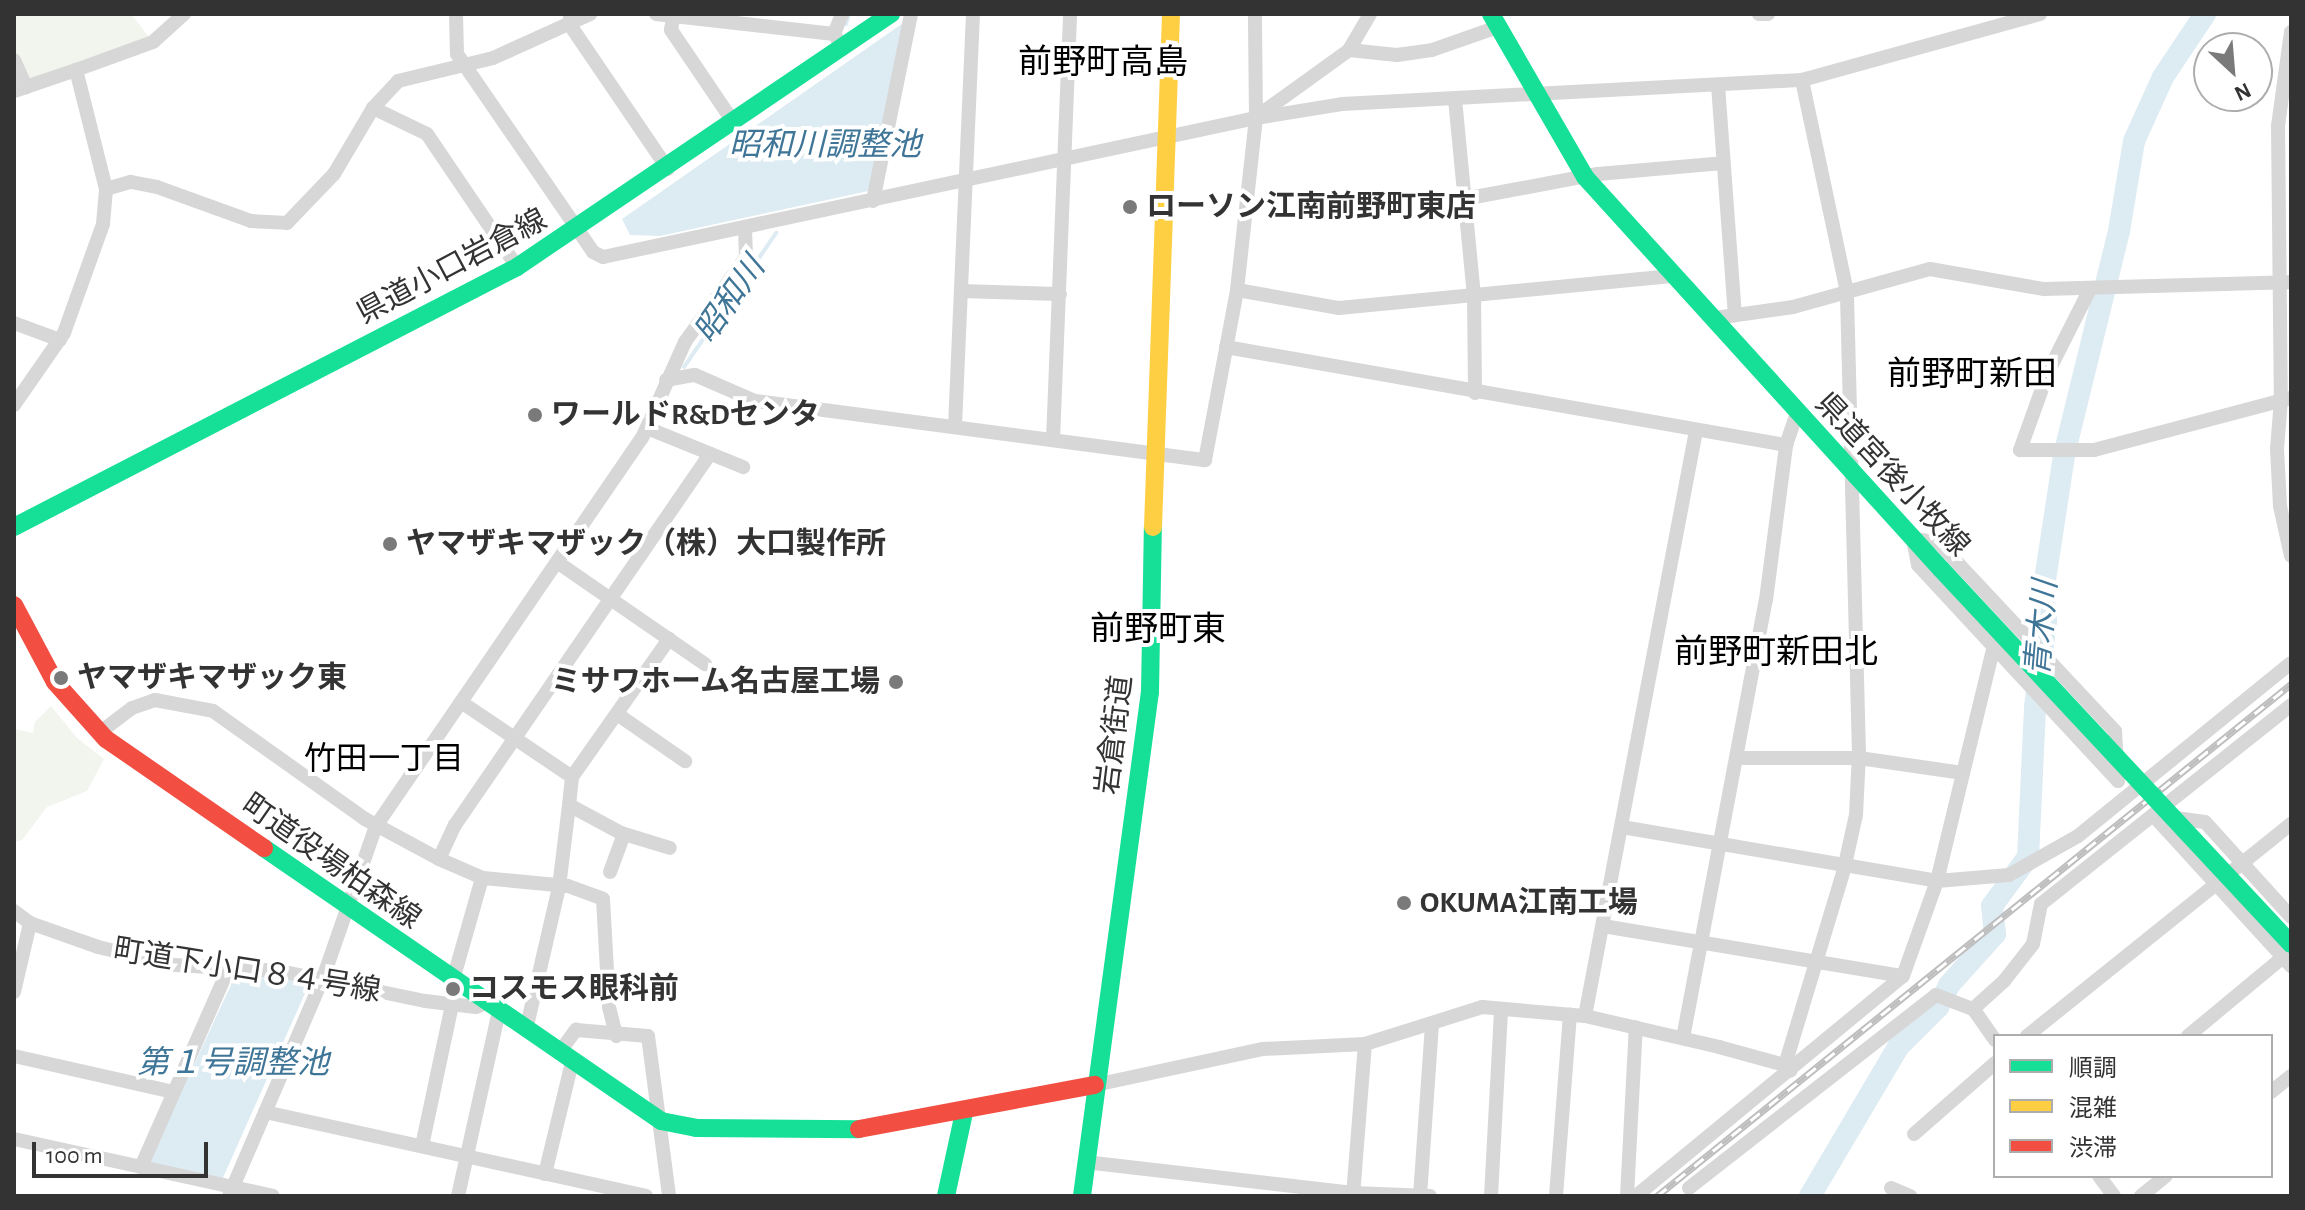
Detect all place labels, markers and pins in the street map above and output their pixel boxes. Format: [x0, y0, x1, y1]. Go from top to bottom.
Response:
place label: ローソン江南前野町東店 [1146, 189, 1476, 225]
marker: ローソン江南前野町東店 [1121, 198, 1139, 216]
place label: ワールドR&Dセンタ [551, 397, 820, 433]
marker: ワールドR&Dセンタ [526, 406, 544, 424]
place label: ヤマザキマザック（株）大口製作所 [406, 526, 886, 562]
marker: ヤマザキマザック（株）大口製作所 [381, 535, 399, 553]
place label: ヤマザキマザック東 [77, 660, 347, 696]
place label: ミサワホーム名古屋工場 [550, 664, 880, 700]
marker: ヤマザキマザック東 [52, 669, 70, 687]
marker: ミサワホーム名古屋工場 [887, 673, 905, 691]
place label: OKUMA江南工場 [1420, 885, 1638, 921]
marker: OKUMA江南工場 [1395, 894, 1413, 912]
place label: コスモス眼科前 [469, 971, 679, 1007]
marker: コスモス眼科前 [444, 980, 462, 998]

